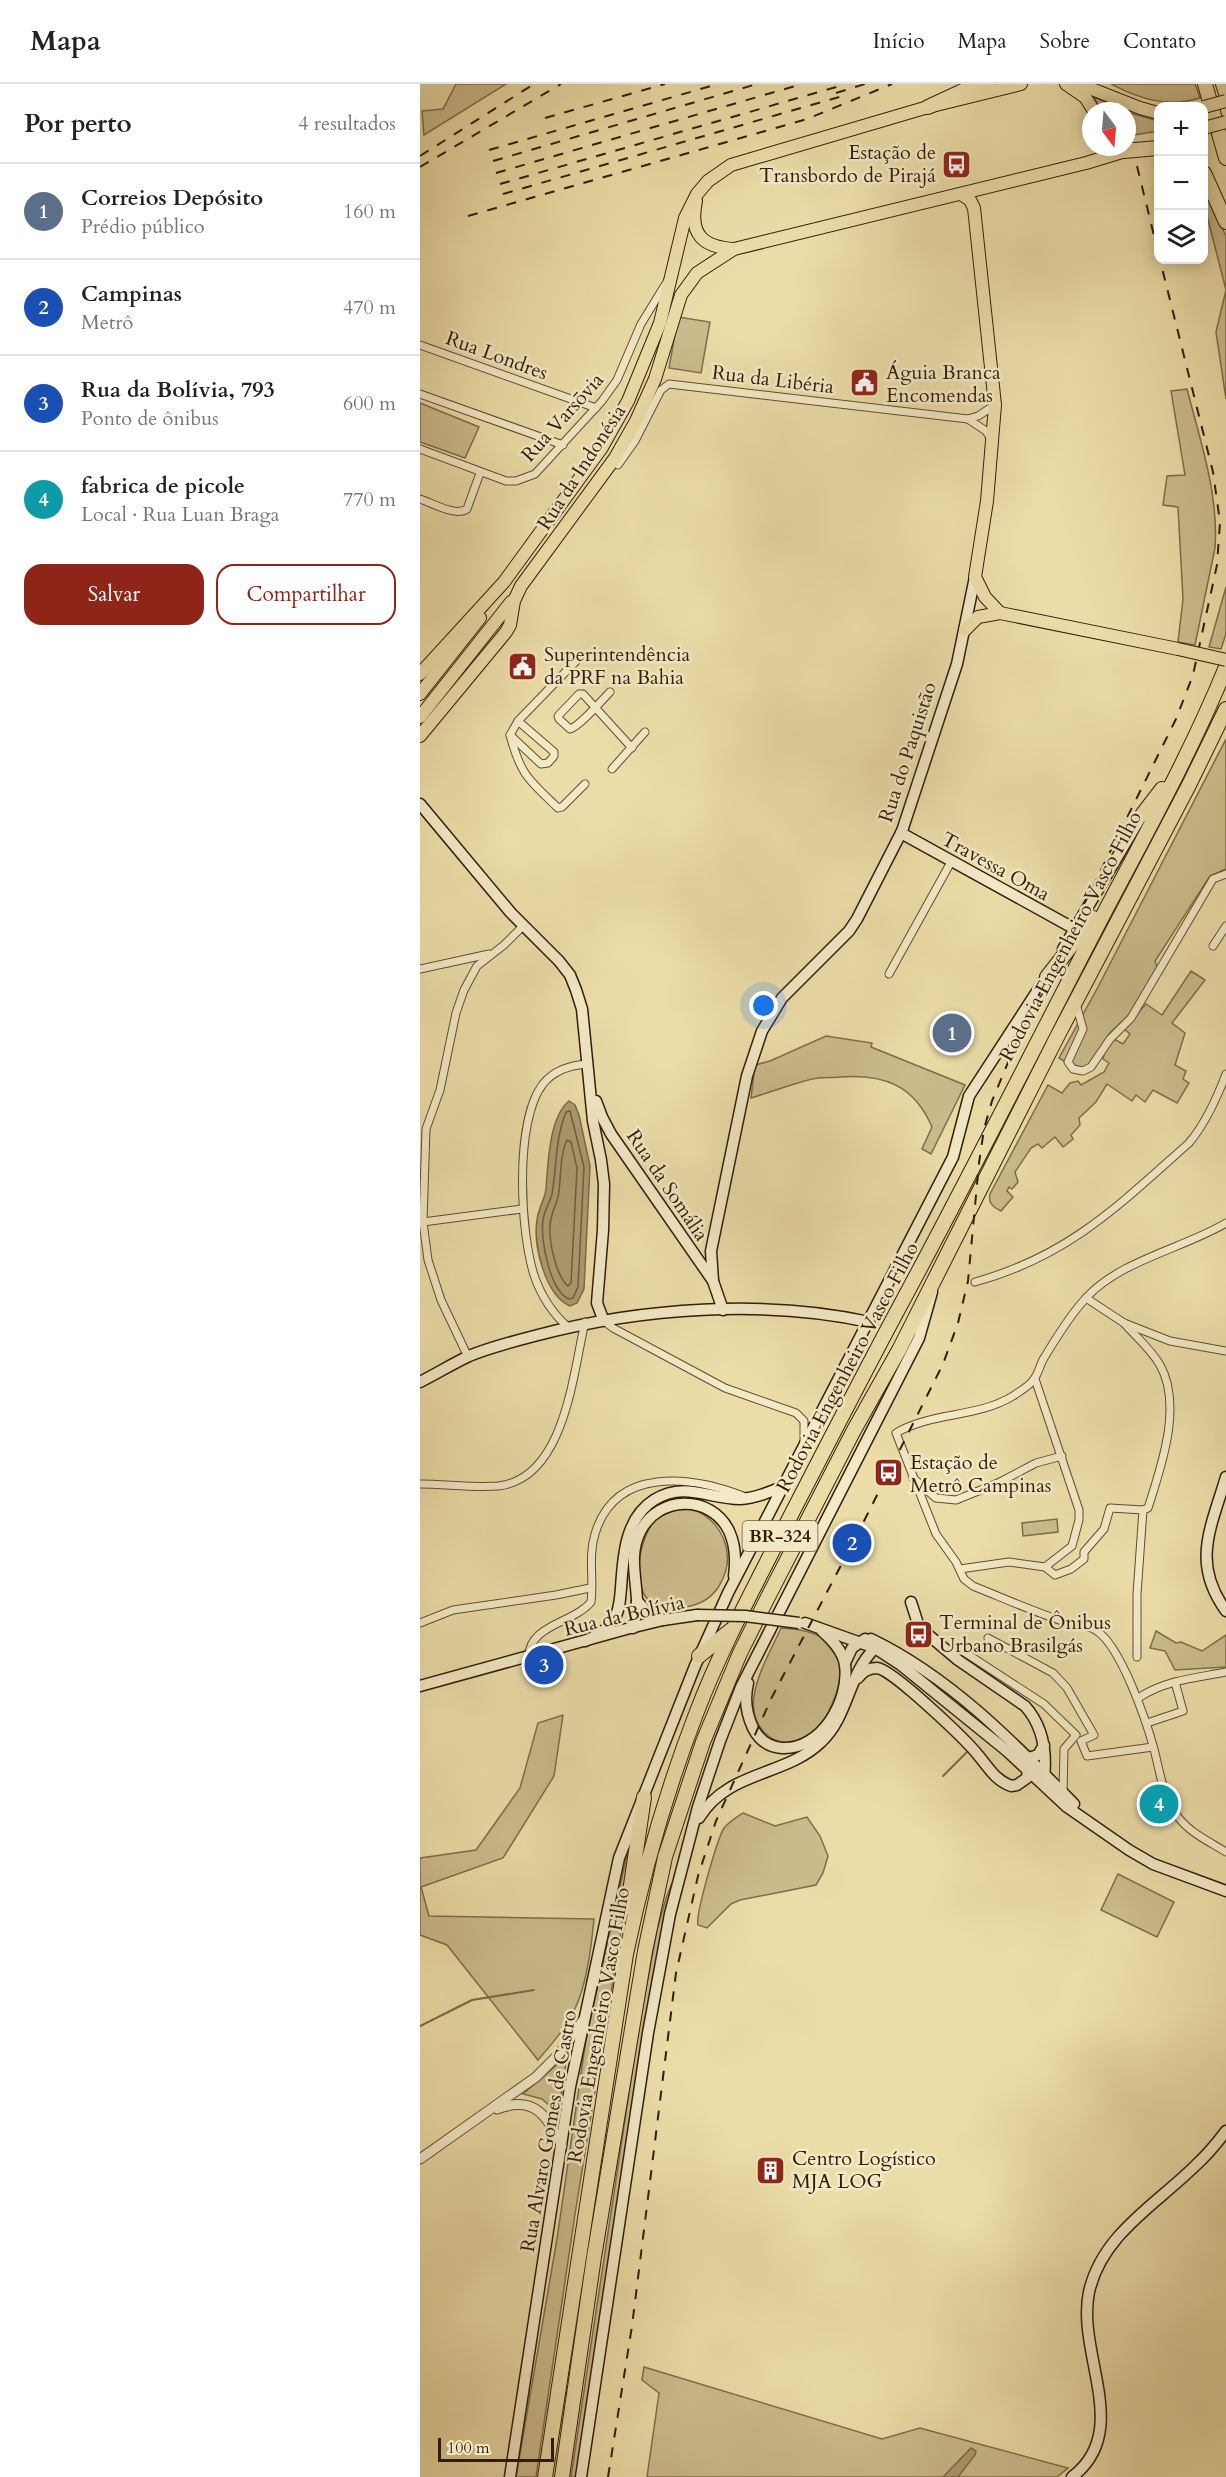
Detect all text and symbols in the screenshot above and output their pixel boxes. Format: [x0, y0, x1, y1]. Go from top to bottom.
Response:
text: Mapa [30, 22, 101, 60]
text: Início [873, 27, 925, 56]
text: Mapa [958, 27, 1007, 56]
text: Sobre [1040, 27, 1090, 56]
text: Contato [1123, 27, 1196, 56]
north arrow [1082, 102, 1136, 156]
map controls [1154, 102, 1208, 264]
button: + [1154, 102, 1208, 156]
text: Por perto [24, 106, 132, 141]
text: 4 resultados [298, 110, 396, 137]
place label: Estação de Transbordo de Pirajá [759, 139, 936, 189]
bus stop icon: Estação de Transbordo de Pirajá [941, 148, 973, 180]
button: − [1154, 156, 1208, 210]
text: Correios Depósito [81, 183, 263, 213]
text: 1 [38, 198, 49, 225]
text: 160 m [343, 198, 396, 225]
button: layers [1154, 210, 1208, 264]
text: Prédio público [81, 213, 205, 240]
text: Campinas [81, 279, 182, 309]
text: 2 [38, 294, 49, 321]
text: 470 m [343, 294, 396, 321]
text: Metrô [81, 309, 133, 336]
street label: Rua Londres [442, 325, 552, 386]
street label: Rua da Libéria [710, 359, 836, 400]
place label: Águia Branca Encomendas [886, 359, 1001, 409]
street label: Rua Varsōvia [515, 367, 610, 468]
public building icon: Águia Branca Encomendas [849, 367, 881, 399]
text: Rua da Bolívia, 793 [81, 375, 275, 405]
text: 3 [38, 390, 49, 417]
text: 600 m [343, 390, 396, 417]
street label: Rua da Indonésia [531, 399, 632, 535]
text: Ponto de ônibus [81, 405, 219, 432]
text: fabrica de picole [81, 471, 245, 501]
text: 4 [38, 486, 49, 513]
text: 770 m [343, 486, 396, 513]
text: Local · Rua Luan Braga [81, 501, 279, 528]
button: Salvar [24, 564, 204, 625]
button: Compartilhar [216, 564, 396, 625]
place label: Superintendência da PRF na Bahia [544, 641, 691, 691]
public building icon: Superintendência da PRF na Bahia [507, 650, 539, 682]
street label: Rua do Paquistão [872, 678, 943, 826]
street label: Rodovia Engenheiro Vasco Filho [993, 806, 1148, 1066]
street label: Travessa Oma [937, 826, 1055, 908]
your location [749, 991, 778, 1020]
pin: 1 [932, 1010, 972, 1056]
street label: Rua da Somália [620, 1124, 715, 1247]
street label: Rodovia Engenheiro Vasco Filho [770, 1237, 925, 1497]
place label: Estação de Metrô Campinas [910, 1449, 1052, 1499]
bus stop icon: Estação de Metrô Campinas [873, 1457, 905, 1489]
pin: 2 [832, 1520, 872, 1566]
road number: BR-324 [742, 1521, 818, 1551]
street label: Rua da Bolívia [561, 1588, 687, 1642]
place label: Terminal de Ônibus Urbano Brasilgás [939, 1609, 1111, 1659]
bus stop icon: Terminal de Ônibus Urbano Brasilgás [902, 1618, 934, 1650]
pin: 3 [524, 1642, 564, 1688]
pin: 4 [1140, 1782, 1178, 1826]
street label: Rodovia Engenheiro Vasco Filho [561, 1885, 636, 2165]
street label: Rua Alvaro Gomes de Castro [514, 2008, 583, 2254]
place label: Centro Logístico MJA LOG [792, 2145, 936, 2195]
building icon: Centro Logístico MJA LOG [755, 2154, 787, 2186]
scale bar [438, 2435, 554, 2462]
text: 100 m [447, 2437, 489, 2459]

